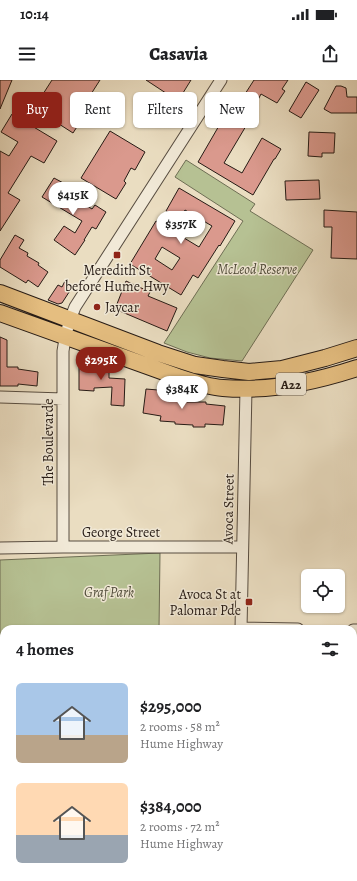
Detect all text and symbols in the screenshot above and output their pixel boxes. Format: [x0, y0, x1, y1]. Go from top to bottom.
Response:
text: 10:14 [20, 4, 49, 24]
text: Casavia [149, 42, 208, 66]
icon: menu [16, 43, 38, 65]
icon: share [319, 43, 341, 65]
chip: Buy [12, 92, 62, 128]
chip: Rent [70, 92, 125, 128]
chip: Filters [133, 92, 197, 128]
chip: New [205, 92, 259, 128]
pin: $415K [45, 182, 101, 216]
text: $415K [58, 186, 88, 203]
pin: $357K [153, 211, 209, 245]
text: $357K [165, 215, 197, 232]
marker: Meredith St before Hume Hwy [112, 250, 122, 260]
park label: McLeod Reserve [217, 260, 297, 279]
place label: Meredith St before Hume Hwy [65, 261, 170, 296]
place label: Jaycar [105, 298, 140, 317]
marker: Jaycar [92, 302, 102, 312]
pin: $295K [73, 347, 129, 381]
text: $295K [85, 351, 117, 368]
road number: A22 [276, 373, 306, 395]
pin: $384K [154, 376, 210, 410]
text: $384K [166, 380, 198, 397]
street label: The Boulevarde [39, 399, 58, 485]
street label: Avoca Street [218, 473, 239, 545]
street label: George Street [82, 523, 160, 542]
map controls [301, 569, 345, 613]
button: locate [301, 569, 345, 613]
park label: Graf Park [84, 583, 134, 602]
place label: Avoca St at Palomar Pde [169, 585, 241, 620]
marker: Avoca St at Palomar Pde [244, 597, 254, 607]
text: 4 homes [16, 638, 74, 661]
icon: filters [319, 638, 341, 660]
text: $295,000 [140, 695, 202, 718]
icon: home [48, 699, 96, 747]
text: 2 rooms · 58 m² [140, 718, 220, 735]
text: Hume Highway [140, 735, 223, 752]
text: $384,000 [140, 795, 202, 818]
icon: home [48, 799, 96, 847]
text: 2 rooms · 72 m² [140, 818, 220, 835]
text: Hume Highway [140, 835, 223, 852]

